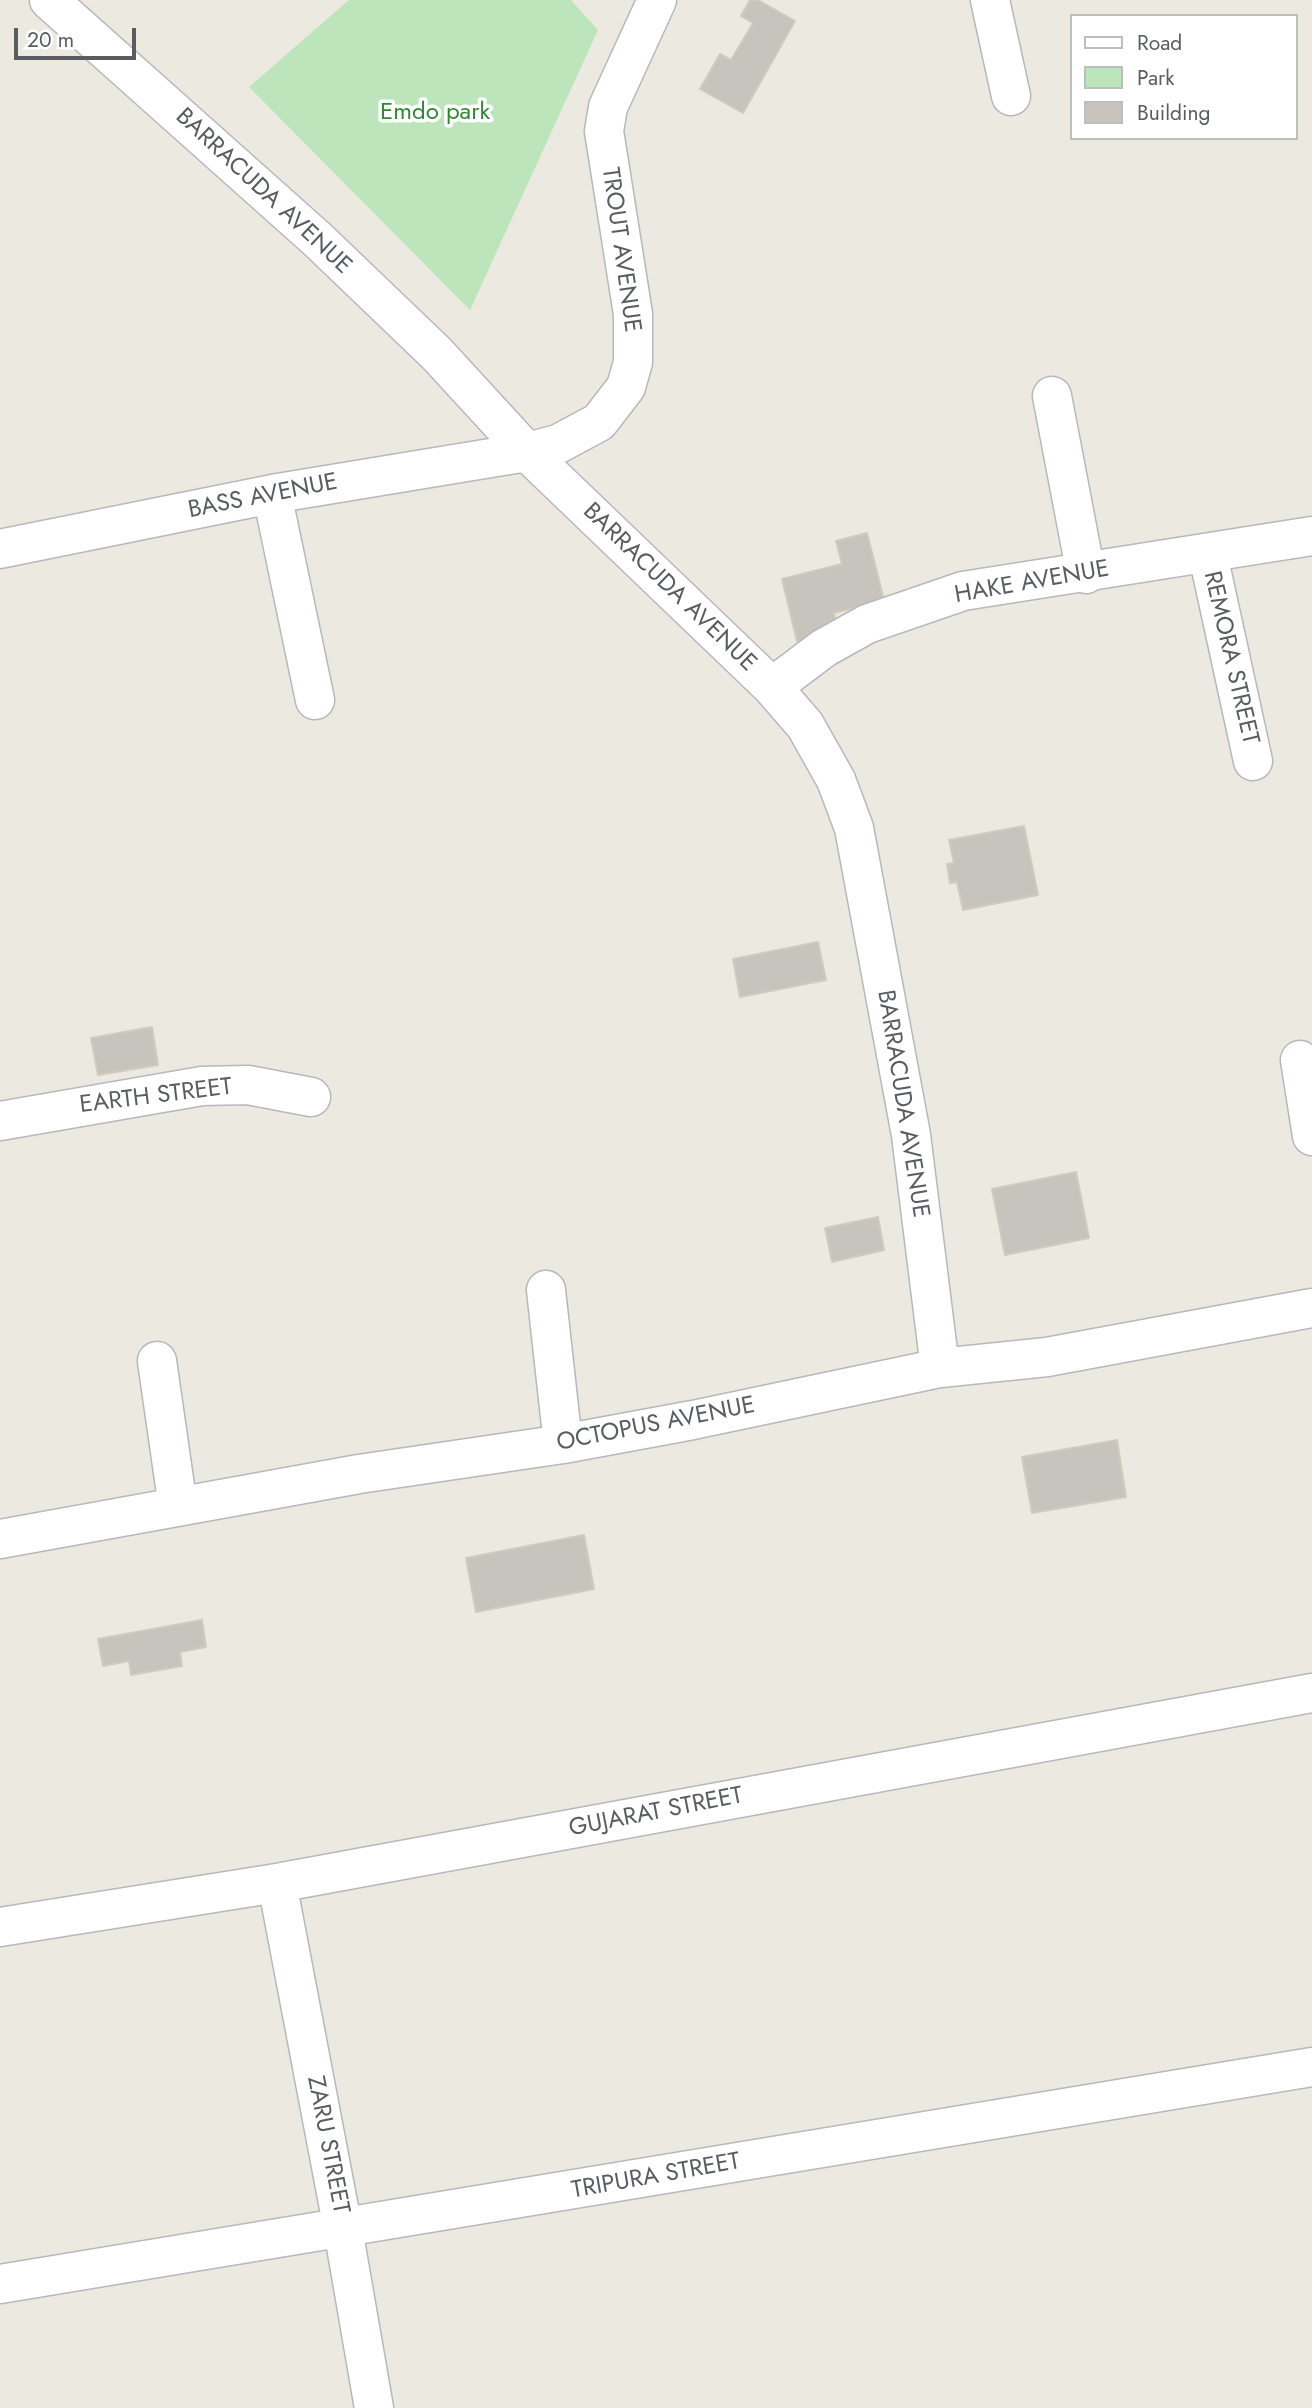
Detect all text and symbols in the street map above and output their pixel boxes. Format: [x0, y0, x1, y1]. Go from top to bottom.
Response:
scale bar [18, 14, 140, 58]
legend [1070, 14, 1298, 140]
text: 20 m [27, 25, 74, 55]
text: Road [1137, 28, 1182, 58]
text: Park [1137, 63, 1174, 93]
text: Building [1137, 98, 1210, 128]
park label: Emdo park [380, 99, 490, 127]
street label: BARRACUDA AVENUE [169, 103, 357, 281]
street label: TROUT AVENUE [594, 166, 646, 334]
street label: BASS AVENUE [186, 468, 340, 526]
street label: BARRACUDA AVENUE [576, 498, 762, 678]
street label: HAKE AVENUE [953, 555, 1111, 611]
street label: REMORA STREET [1196, 569, 1264, 747]
street label: BARRACUDA AVENUE [870, 988, 934, 1220]
street label: EARTH STREET [78, 1073, 234, 1121]
street label: OCTOPUS AVENUE [554, 1392, 758, 1458]
street label: GUJARAT STREET [567, 1782, 745, 1844]
street label: ZARU STREET [300, 2074, 354, 2216]
street label: TRIPURA STREET [570, 2148, 742, 2206]

